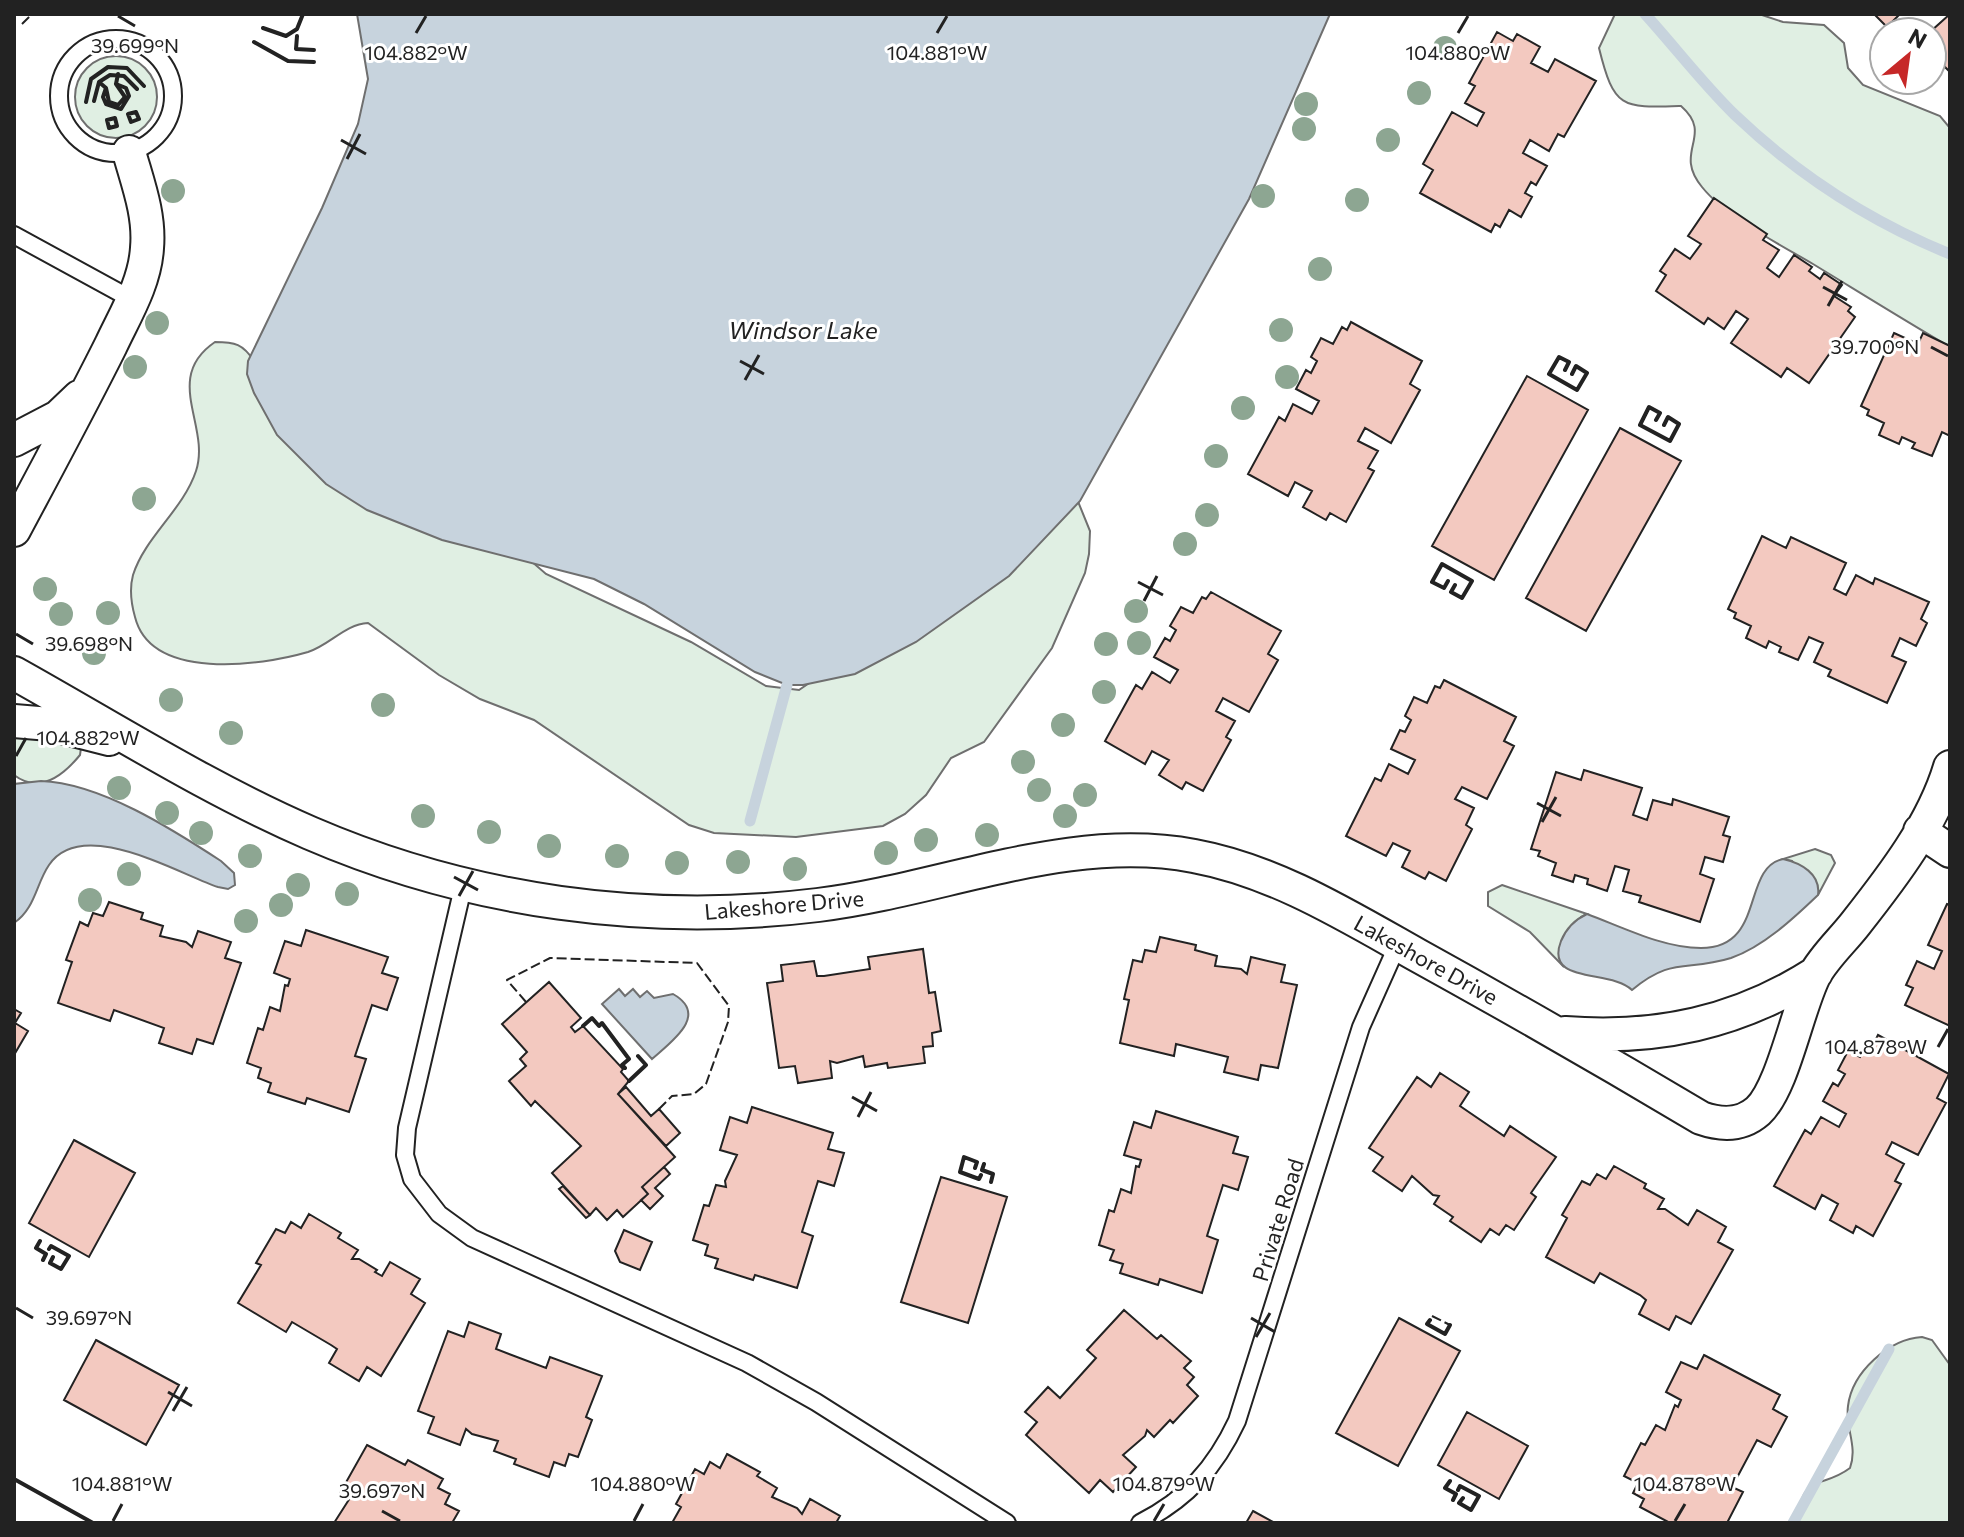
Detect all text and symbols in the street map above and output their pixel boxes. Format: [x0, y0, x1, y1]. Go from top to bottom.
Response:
north arrow [1868, 16, 1948, 96]
text: N [1904, 22, 1932, 54]
text: 39.699°N [91, 33, 179, 57]
text: 104.882°W [364, 40, 468, 64]
text: 104.881°W [887, 40, 987, 64]
text: 104.880°W [1406, 40, 1510, 64]
water label: Windsor Lake [728, 315, 878, 344]
text: 39.700°N [1831, 334, 1919, 358]
text: 39.698°N [45, 631, 133, 655]
text: 104.882°W [36, 725, 140, 749]
street label: Lakeshore Drive [703, 884, 865, 925]
street label: Lakeshore Drive [1350, 909, 1503, 1010]
text: 104.878°W [1825, 1034, 1927, 1058]
street label: Private Road [1246, 1155, 1309, 1284]
text: 39.697°N [46, 1305, 132, 1329]
text: 104.881°W [72, 1471, 172, 1495]
text: 104.880°W [591, 1471, 695, 1495]
text: 104.879°W [1113, 1471, 1215, 1495]
text: 104.878°W [1634, 1471, 1736, 1495]
text: 39.697°N [339, 1478, 425, 1502]

